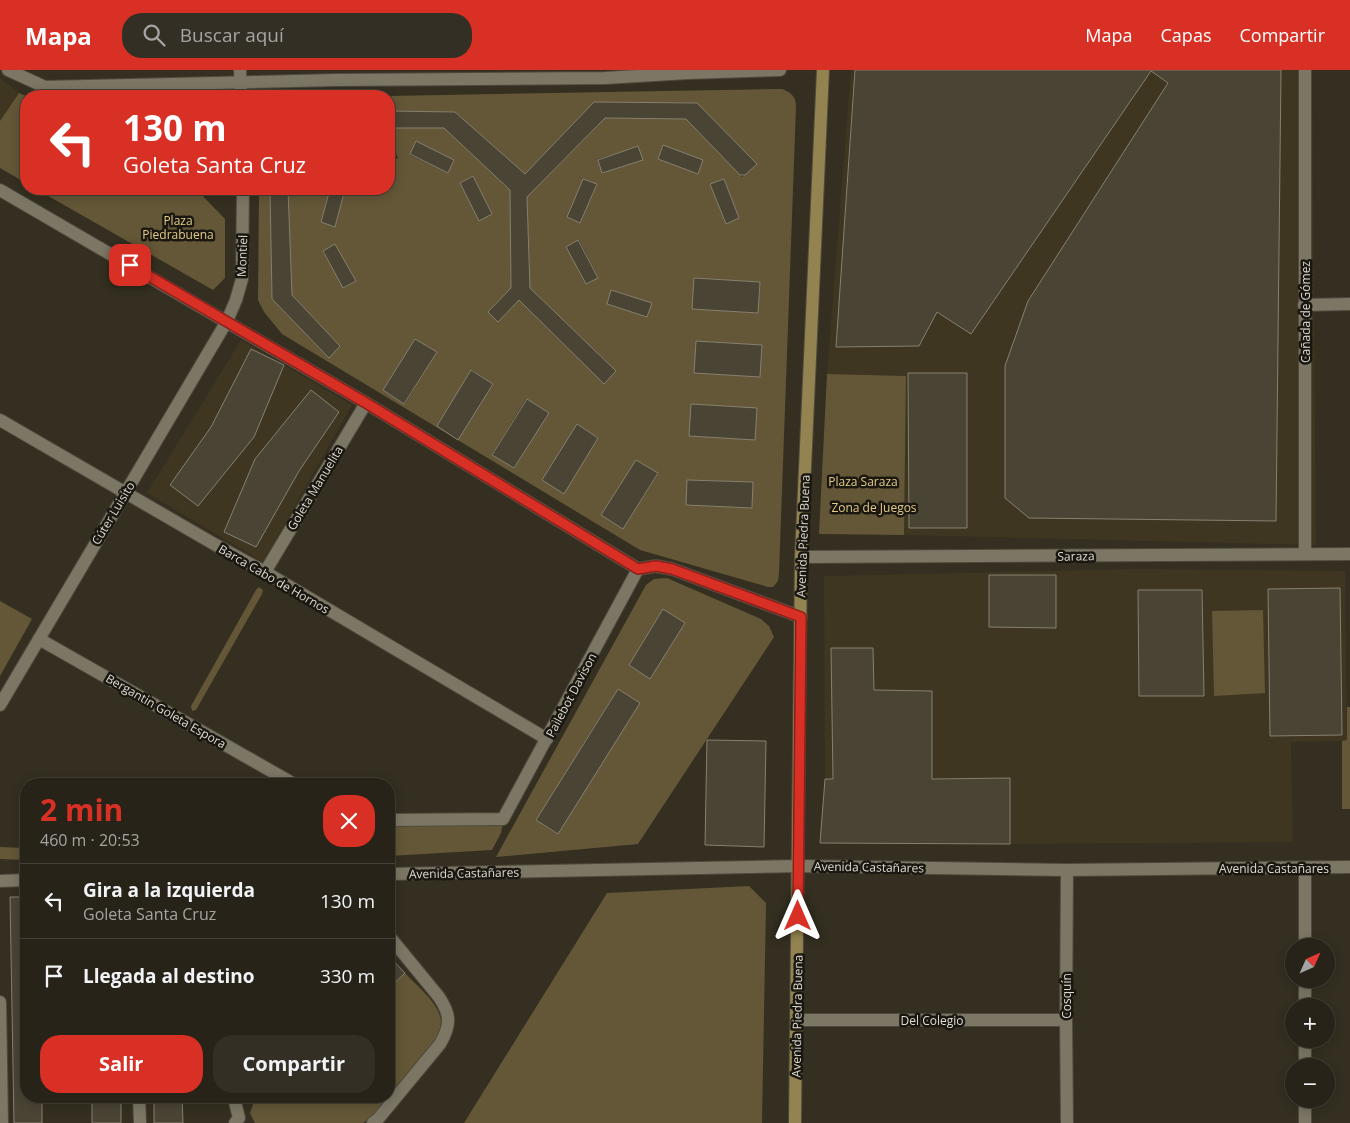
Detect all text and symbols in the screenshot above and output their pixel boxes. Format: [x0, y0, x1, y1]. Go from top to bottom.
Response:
search box [122, 13, 472, 58]
text: Mapa [25, 19, 92, 52]
icon: search [140, 21, 168, 49]
text: Buscar aquí [180, 22, 284, 48]
text: Mapa [1085, 23, 1133, 47]
text: Capas [1161, 23, 1211, 47]
text: Compartir [1239, 23, 1325, 47]
text: 130 m [123, 104, 227, 151]
icon: left [40, 110, 105, 175]
text: Goleta Santa Cruz [123, 149, 306, 179]
park label: Plaza Piedrabuena [142, 212, 214, 243]
street label: Montiel [233, 234, 251, 278]
pin [109, 244, 151, 286]
icon: arrive [116, 251, 144, 279]
street label: Cañada de Gómez [1297, 261, 1314, 363]
street label: Goleta Manuelita [283, 443, 347, 533]
park label: Plaza Saraza [828, 473, 898, 490]
street label: Avenida Piedra Buena [792, 474, 814, 598]
street label: Cúter Luisito [87, 478, 139, 548]
park label: Zona de Juegos [831, 499, 917, 516]
street label: Barca Cabo de Hornos [216, 540, 333, 618]
street label: Saraza [1057, 547, 1095, 565]
street label: Pailebot Davison [542, 650, 600, 740]
street label: Bergantin Goleta Espora [103, 670, 229, 752]
text: 2 min [40, 789, 123, 830]
button: close [323, 795, 375, 847]
text: 460 m · 20:53 [40, 829, 140, 851]
street label: Avenida Castañares [814, 858, 924, 876]
street label: Avenida Castañares [1219, 860, 1329, 877]
street label: Avenida Castañares [409, 864, 519, 882]
text: Gira a la izquierda [83, 877, 255, 903]
icon: left [40, 887, 68, 915]
text: 130 m [320, 888, 375, 914]
position arrow [771, 889, 823, 941]
text: Goleta Santa Cruz [83, 903, 216, 925]
north arrow [1285, 938, 1335, 988]
map controls [1285, 938, 1335, 1108]
street label: Avenida Piedra Buena [787, 954, 807, 1078]
icon: arrive [40, 962, 68, 990]
text: Llegada al destino [83, 963, 255, 989]
text: 330 m [320, 963, 375, 989]
street label: Cosquín [1058, 973, 1075, 1019]
button: + [1285, 998, 1335, 1048]
street label: Del Colegio [901, 1012, 963, 1029]
button: Salir [40, 1035, 203, 1093]
button: Compartir [213, 1035, 375, 1093]
button: − [1285, 1058, 1335, 1108]

